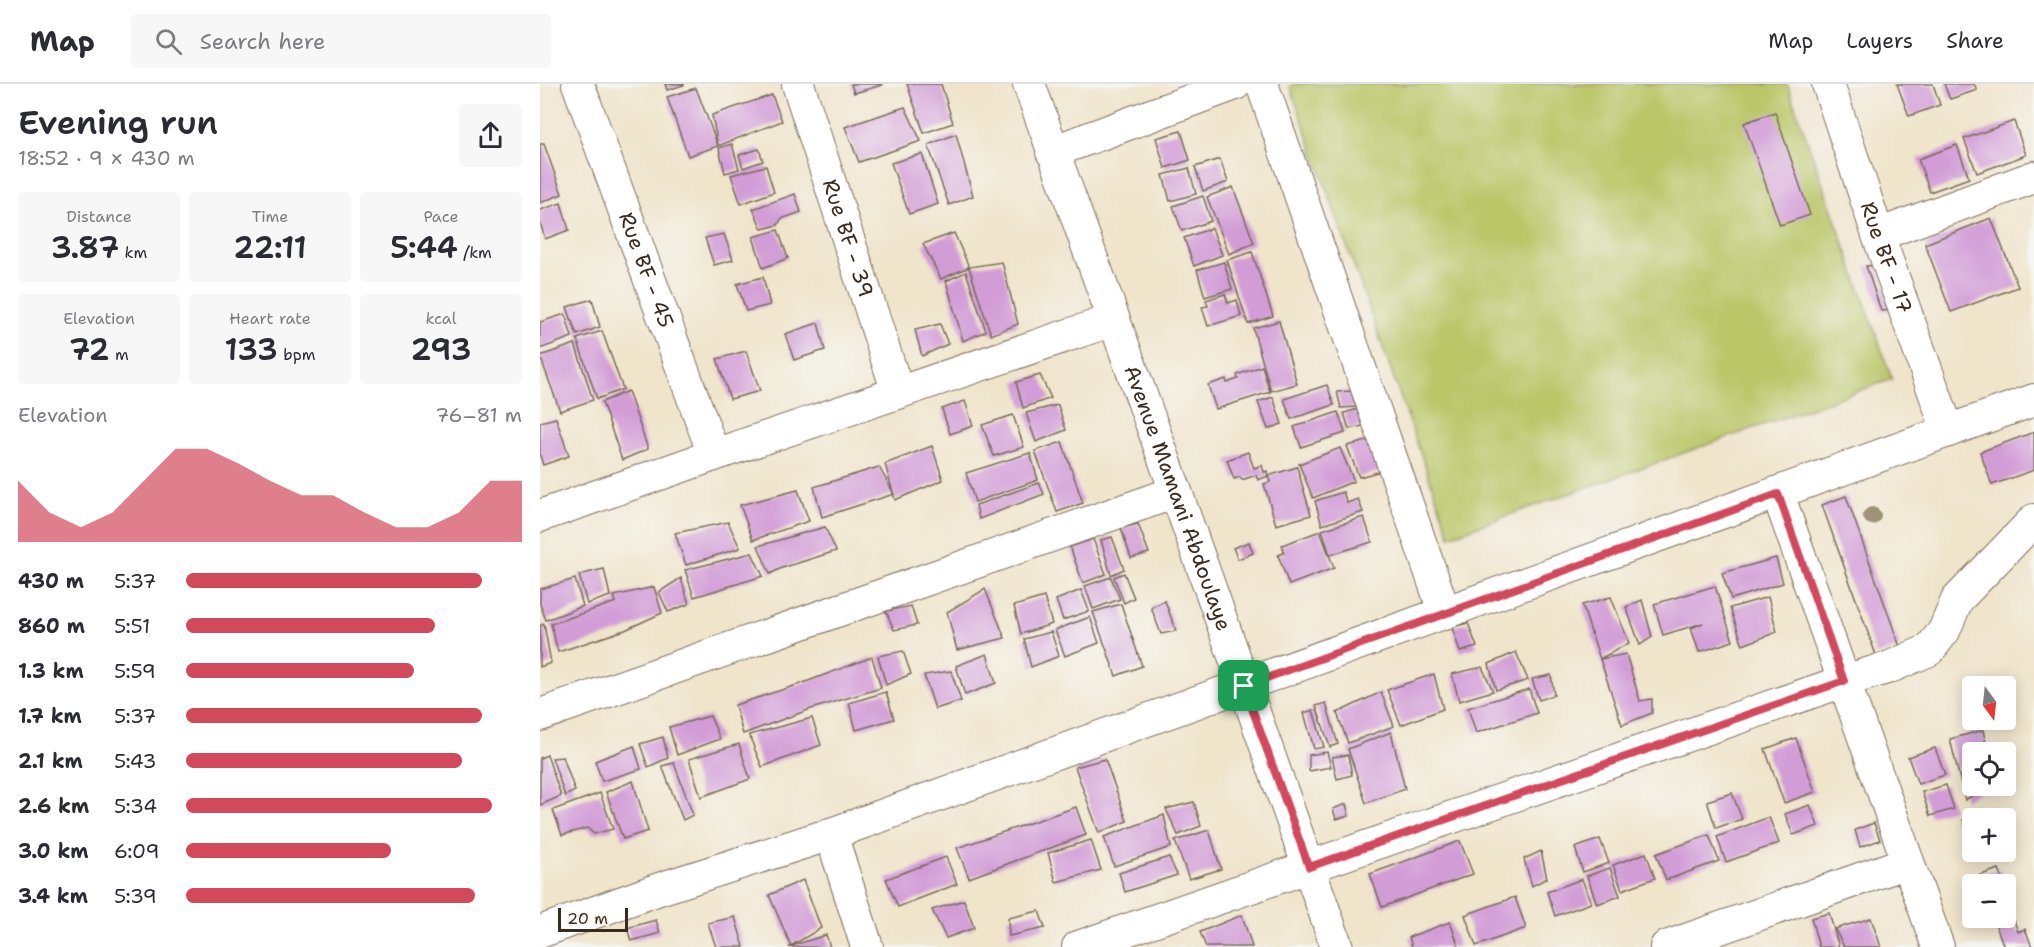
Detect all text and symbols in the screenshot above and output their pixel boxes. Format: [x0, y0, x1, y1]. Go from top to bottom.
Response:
search box [131, 14, 551, 68]
text: Map [30, 22, 95, 60]
icon: search [152, 25, 185, 58]
text: Search here [200, 27, 325, 56]
text: Map [1768, 27, 1813, 55]
text: Layers [1846, 27, 1913, 55]
text: Share [1946, 27, 2004, 55]
text: Evening run [18, 100, 218, 145]
button: share [459, 104, 522, 167]
text: 18:52 · 9 × 430 m [18, 145, 195, 171]
street label: Rue BF - 39 [816, 176, 880, 301]
street label: Rue BF - 17 [1854, 198, 1919, 317]
text: Distance [66, 206, 132, 227]
text: Time [252, 206, 288, 227]
text: Pace [423, 206, 459, 227]
street label: Rue BF - 45 [612, 208, 680, 332]
text: 3.87 [51, 227, 119, 268]
text: 22:11 [233, 227, 307, 268]
text: 5:44 [390, 227, 458, 268]
text: km [119, 242, 147, 263]
text: /km [458, 242, 492, 263]
text: Elevation [63, 308, 135, 329]
text: Heart rate [229, 308, 311, 329]
text: kcal [425, 308, 457, 329]
text: 72 [69, 329, 109, 370]
text: 133 [225, 329, 278, 370]
text: 293 [411, 329, 471, 370]
text: m [109, 344, 129, 365]
text: bpm [278, 344, 315, 365]
street label: Avenue Mamani Abdoulaye [1118, 361, 1238, 635]
text: Elevation [18, 402, 108, 428]
text: 76–81 m [435, 402, 522, 428]
text: 430 m [18, 568, 84, 594]
text: 5:37 [114, 568, 156, 594]
text: 860 m [18, 613, 85, 639]
text: 5:51 [114, 613, 150, 639]
text: 1.3 km [18, 658, 84, 684]
text: 5:59 [114, 658, 156, 684]
pin [1218, 660, 1269, 711]
icon: arrive [1227, 669, 1260, 702]
north arrow [1962, 676, 2016, 730]
map controls [1962, 676, 2016, 928]
text: 1.7 km [18, 703, 82, 729]
text: 5:37 [114, 703, 156, 729]
button: locate [1962, 742, 2016, 796]
text: 2.1 km [18, 748, 83, 774]
text: 5:43 [114, 748, 156, 774]
text: 2.6 km [18, 793, 89, 819]
text: 5:34 [114, 793, 157, 819]
button: + [1962, 808, 2016, 862]
text: 3.0 km [18, 838, 89, 864]
text: 6:09 [114, 838, 160, 864]
button: − [1962, 874, 2016, 928]
text: 3.4 km [18, 883, 88, 909]
text: 5:39 [114, 883, 157, 909]
scale bar [558, 905, 628, 932]
text: 20 m [567, 908, 608, 929]

